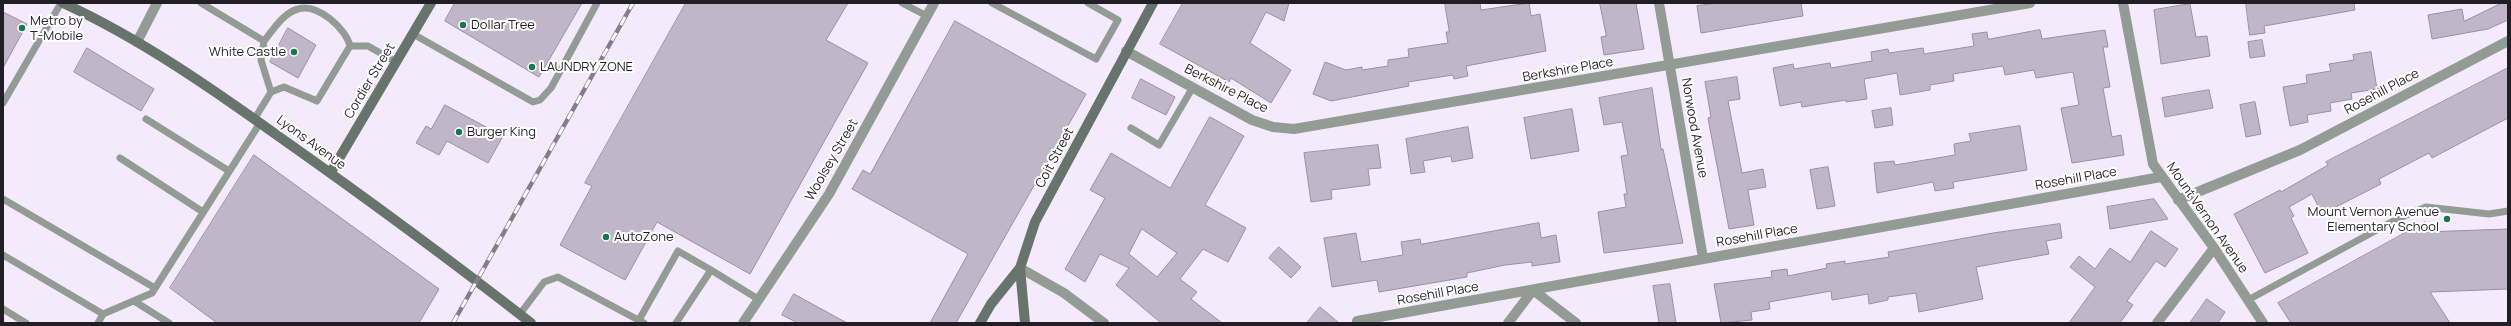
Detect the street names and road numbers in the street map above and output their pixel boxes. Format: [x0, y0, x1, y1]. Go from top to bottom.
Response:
street label: Cordier Street [341, 40, 399, 122]
street label: Berkshire Place [1522, 54, 1614, 86]
street label: Berkshire Place [1182, 61, 1270, 117]
street label: Rosehill Place [2342, 66, 2422, 118]
street label: Norwood Avenue [1678, 77, 1710, 179]
street label: Lyons Avenue [273, 113, 349, 173]
street label: Woolsey Street [802, 116, 862, 204]
street label: Coit Street [1033, 125, 1077, 191]
street label: Mount Vernon Avenue [2163, 160, 2251, 276]
street label: Rosehill Place [2034, 164, 2118, 194]
street label: Rosehill Place [1715, 221, 1799, 251]
street label: Rosehill Place [1396, 279, 1480, 309]

